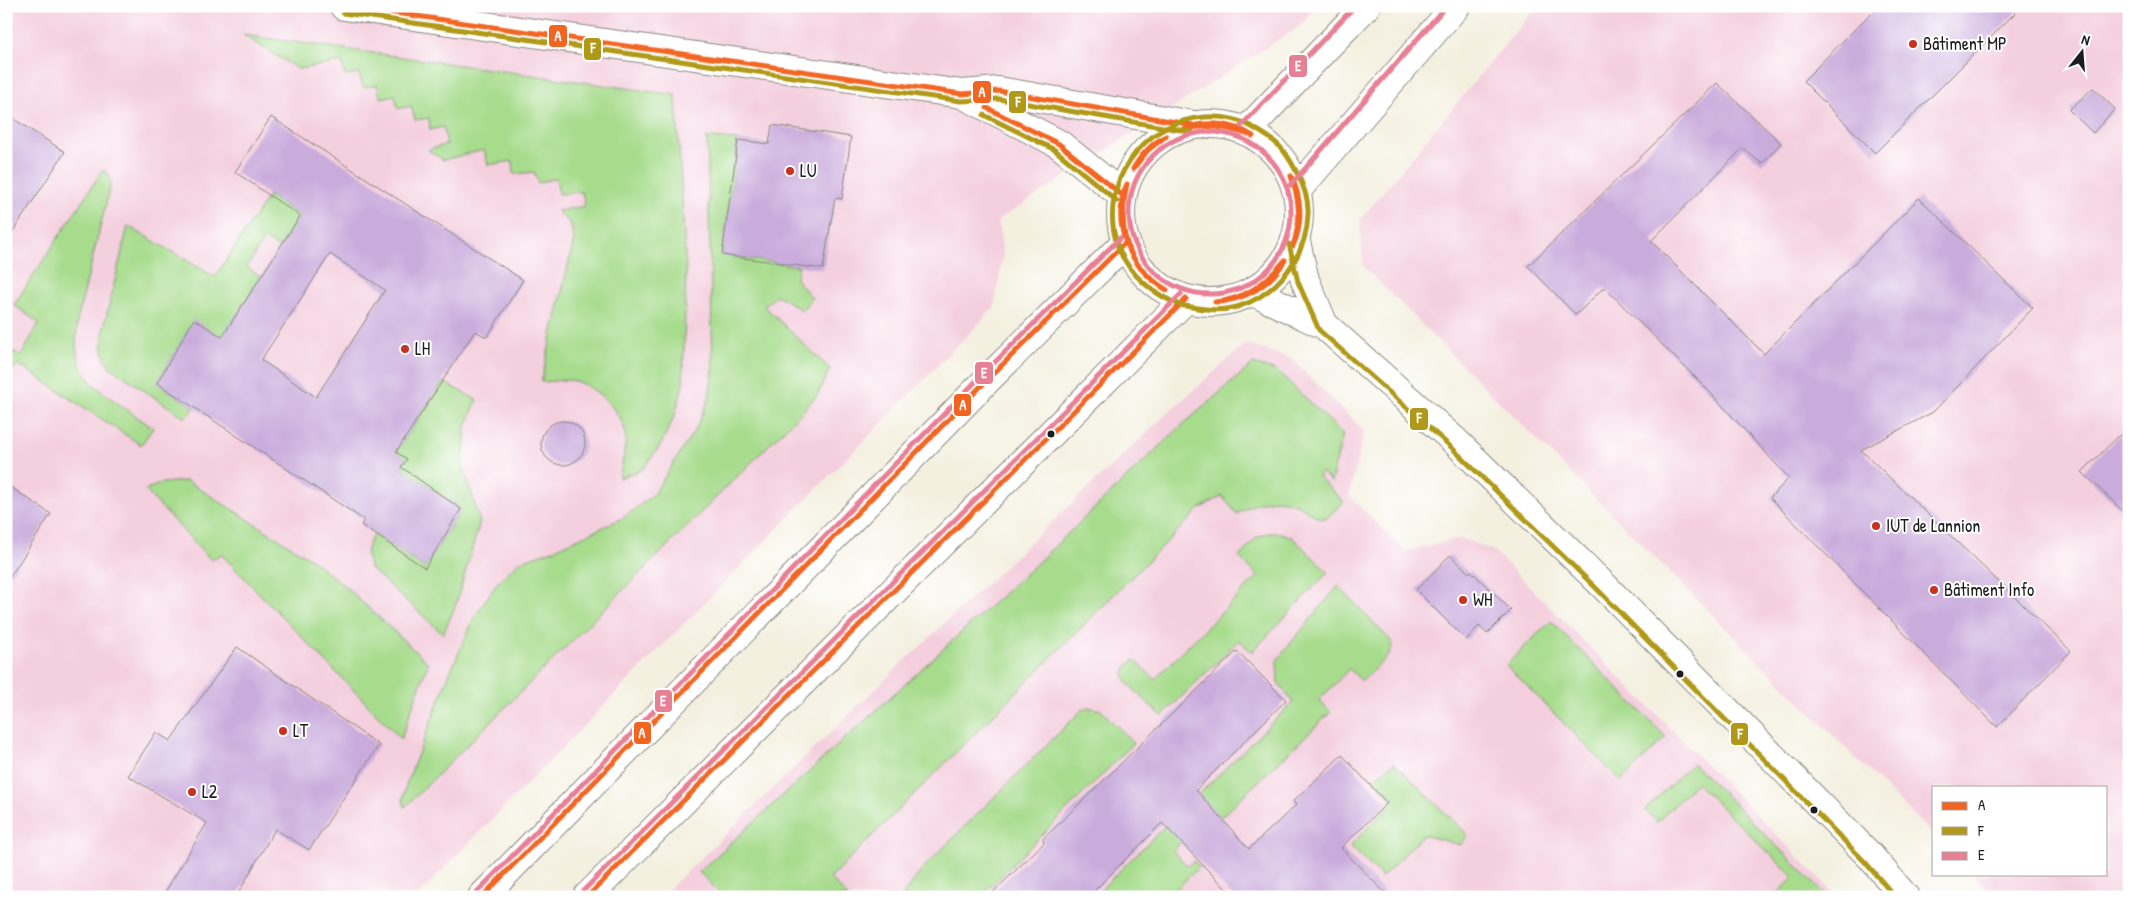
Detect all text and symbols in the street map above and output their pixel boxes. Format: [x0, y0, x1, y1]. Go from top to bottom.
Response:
line badge: A [548, 24, 568, 48]
text: A [555, 26, 562, 45]
north arrow [2058, 28, 2108, 78]
text: N [2080, 29, 2093, 49]
place label: Bâtiment MP [1923, 31, 2007, 56]
line badge: F [583, 37, 602, 61]
text: F [589, 38, 596, 57]
marker: Bâtiment MP [1907, 38, 1919, 50]
line badge: E [1288, 54, 1308, 78]
text: E [1295, 56, 1302, 75]
line badge: A [972, 80, 992, 104]
text: A [979, 82, 986, 101]
line badge: F [1008, 90, 1027, 114]
text: F [1014, 92, 1021, 111]
place label: LU [800, 158, 817, 183]
marker: LU [784, 165, 796, 177]
place label: LH [415, 336, 430, 361]
marker: LH [399, 343, 411, 355]
line badge: E [974, 361, 994, 385]
text: E [981, 363, 988, 382]
line badge: A [953, 393, 972, 417]
text: A [960, 395, 967, 414]
line badge: F [1409, 407, 1429, 431]
text: F [1415, 408, 1422, 427]
unlabelled marker [1046, 429, 1056, 439]
place label: IUT de Lannion [1886, 513, 1980, 538]
marker: IUT de Lannion [1870, 520, 1882, 532]
place label: Bâtiment Info [1944, 577, 2034, 602]
marker: Bâtiment Info [1928, 584, 1940, 596]
place label: WH [1473, 587, 1493, 612]
marker: WH [1457, 594, 1469, 606]
unlabelled marker [1675, 669, 1685, 679]
line badge: E [654, 689, 673, 713]
text: E [660, 691, 667, 710]
place label: LT [293, 718, 309, 743]
line badge: A [633, 721, 652, 745]
line badge: F [1730, 722, 1749, 746]
text: A [639, 723, 646, 742]
text: F [1736, 724, 1743, 743]
marker: LT [277, 725, 289, 737]
place label: L2 [202, 779, 218, 804]
marker: L2 [186, 786, 198, 798]
legend [1932, 786, 2108, 876]
text: A [1978, 794, 1986, 815]
unlabelled marker [1809, 805, 1819, 815]
text: F [1977, 820, 1984, 841]
text: E [1978, 844, 1985, 865]

